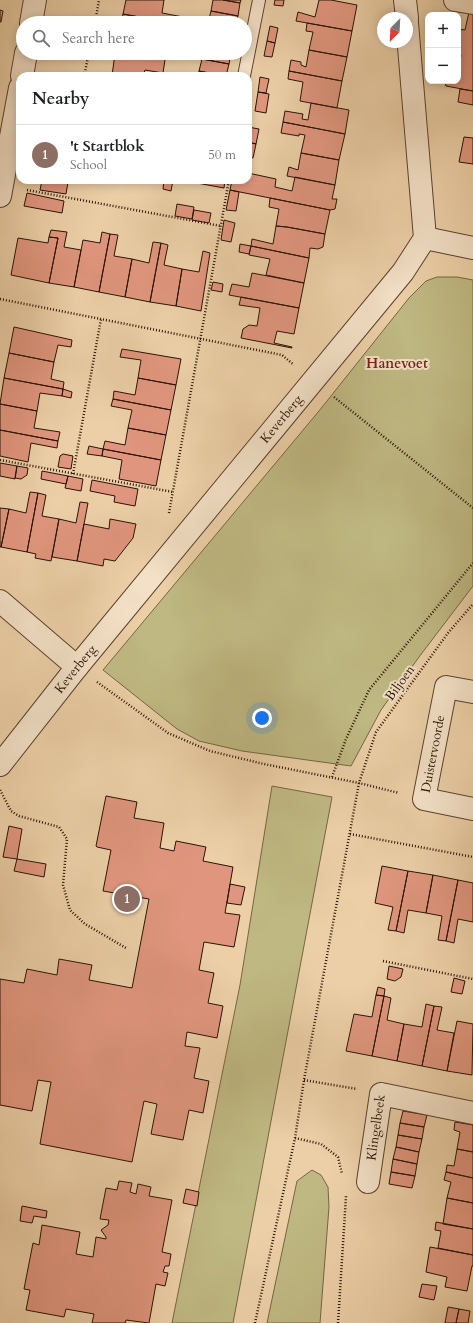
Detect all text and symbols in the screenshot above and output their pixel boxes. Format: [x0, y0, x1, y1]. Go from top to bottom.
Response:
north arrow [377, 12, 413, 48]
map controls [425, 12, 461, 84]
button: + [425, 12, 461, 48]
search box [16, 16, 252, 60]
icon: search [30, 27, 52, 49]
text: Search here [62, 28, 135, 48]
button: − [425, 48, 461, 84]
text: Nearby [32, 87, 89, 110]
text: 't Startblok [70, 136, 145, 156]
text: 1 [42, 146, 48, 164]
text: 50 m [208, 146, 236, 164]
text: School [70, 156, 107, 174]
district label: Hanevoet [366, 354, 428, 373]
street label: Keverberg [256, 391, 307, 447]
street label: Keverberg [50, 640, 101, 697]
street label: Biljoen [381, 661, 419, 704]
your location [252, 708, 272, 728]
street label: Duistervoorde [417, 714, 449, 794]
pin: 1 [114, 884, 140, 914]
street label: Klingelbeek [362, 1093, 390, 1162]

